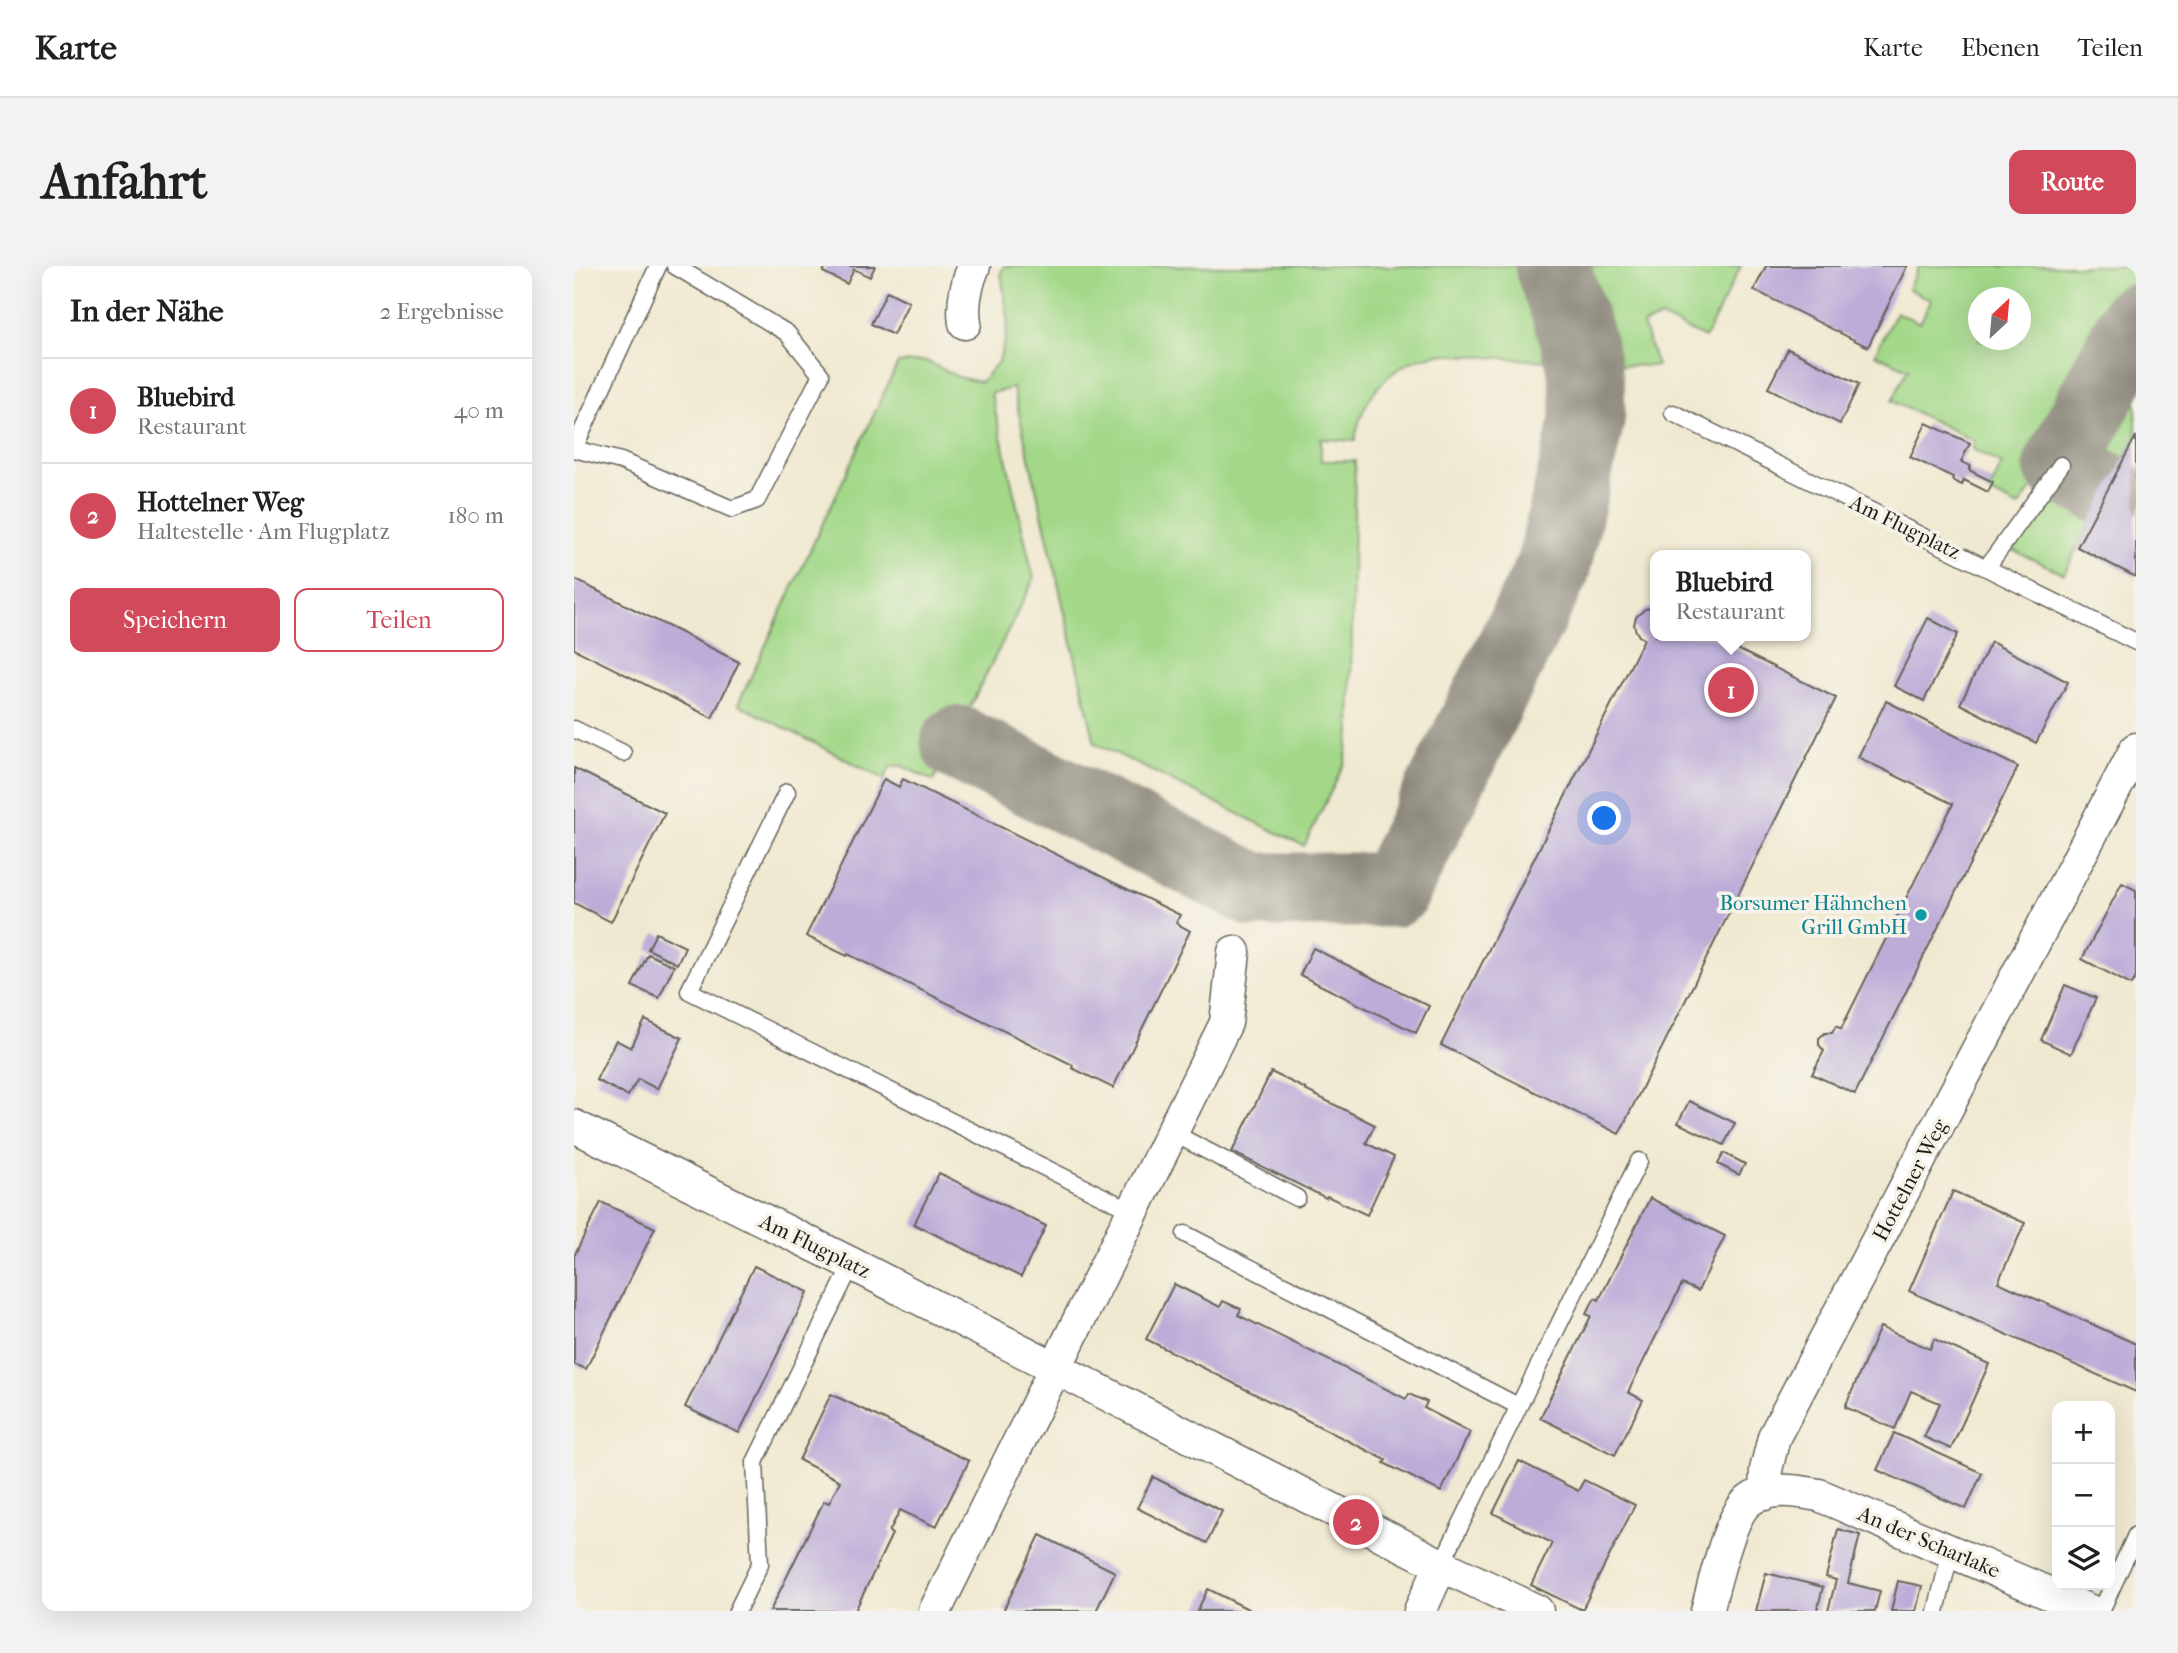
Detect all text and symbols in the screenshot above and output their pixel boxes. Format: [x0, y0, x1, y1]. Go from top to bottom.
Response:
text: Karte [35, 29, 117, 68]
text: Karte [1863, 34, 1923, 62]
text: Ebenen [1961, 34, 2040, 62]
text: Teilen [2078, 34, 2143, 62]
button: Route [2009, 150, 2136, 214]
text: Anfahrt [42, 153, 207, 211]
north arrow [1968, 287, 2031, 350]
text: In der Nähe [70, 294, 224, 329]
text: 2 Ergebnisse [379, 298, 504, 325]
text: Bluebird [137, 382, 234, 413]
text: 1 [89, 397, 97, 424]
text: 40 m [454, 397, 504, 424]
text: Restaurant [137, 413, 247, 440]
text: Hottelner Weg [137, 487, 304, 518]
street label: Am Flugplatz [1845, 489, 1964, 564]
text: 2 [87, 502, 99, 529]
text: 180 m [447, 502, 504, 529]
text: Haltestelle · Am Flugplatz [137, 518, 390, 545]
popup [1650, 550, 1811, 641]
text: Bluebird [1676, 567, 1773, 598]
button: Speichern [70, 588, 280, 652]
button: Teilen [294, 588, 504, 652]
text: Restaurant [1676, 598, 1785, 625]
pin: 1 [1708, 664, 1754, 716]
your location [1587, 801, 1621, 835]
place label: Borsumer Hähnchen Grill GmbH [1719, 891, 1907, 939]
marker: Borsumer Hähnchen Grill GmbH [1913, 907, 1929, 923]
street label: Hottelner Weg [1868, 1114, 1953, 1245]
street label: Am Flugplatz [755, 1208, 874, 1283]
map controls [2052, 1401, 2115, 1590]
button: + [2052, 1401, 2115, 1464]
button: − [2052, 1464, 2115, 1527]
pin: 2 [1333, 1496, 1379, 1548]
street label: An der Scharlake [1853, 1501, 2004, 1583]
button: layers [2052, 1527, 2115, 1590]

